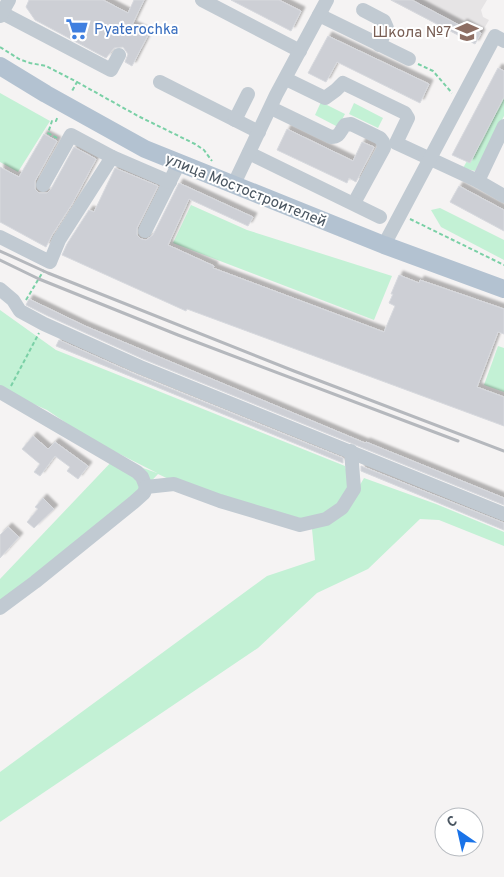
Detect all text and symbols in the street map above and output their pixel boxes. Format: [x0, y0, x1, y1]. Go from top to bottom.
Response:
supermarket icon: Pyaterochka [64, 16, 90, 42]
school or university icon: Школа №7 [454, 19, 480, 45]
place label: Pyaterochka [94, 21, 178, 40]
place label: Школа №7 [372, 24, 451, 43]
street label: улица Мостостроителей [162, 150, 329, 232]
north arrow [434, 807, 484, 857]
text: С [444, 813, 461, 832]

